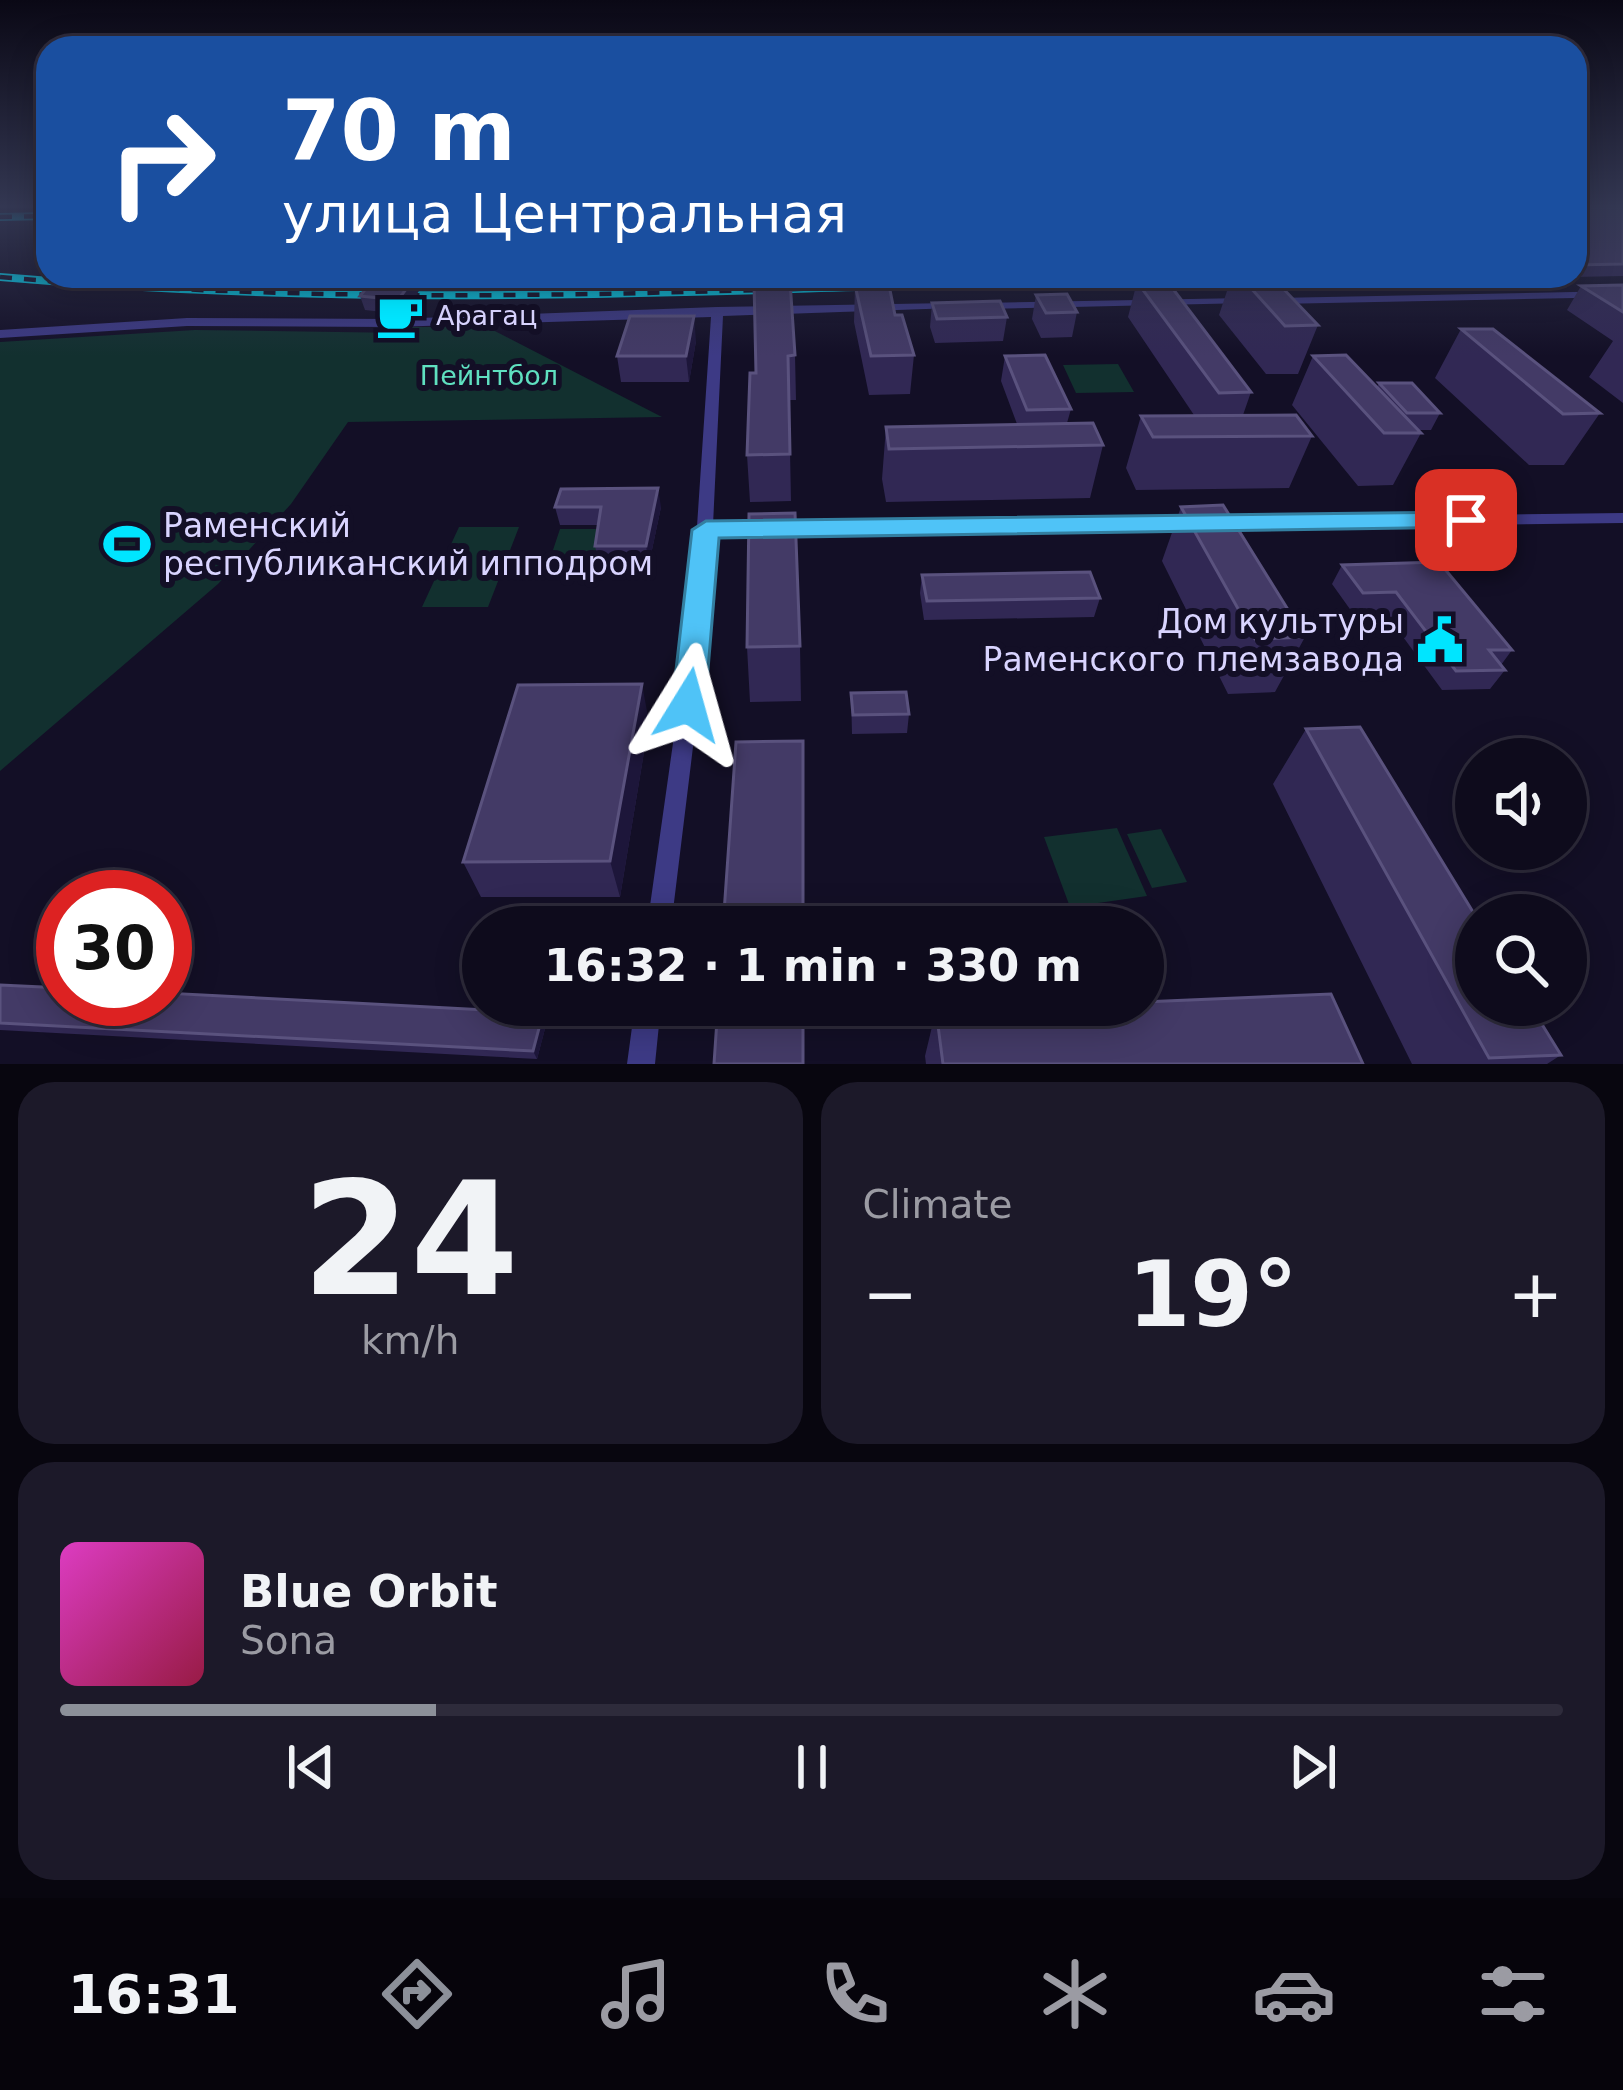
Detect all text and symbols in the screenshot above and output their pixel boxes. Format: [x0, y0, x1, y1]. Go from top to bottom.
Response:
text: 70 m [282, 82, 516, 180]
icon: right [84, 84, 240, 240]
text: улица Центральная [282, 182, 847, 245]
cafe icon: Арагац [375, 291, 425, 341]
place label: Арагац [436, 300, 537, 331]
park label: Пейнтбол [420, 360, 558, 391]
pin [1415, 469, 1517, 571]
icon: arrive [1433, 487, 1499, 553]
place label: Раменский республиканский ипподром [163, 506, 653, 583]
sports icon: Раменский республиканский ипподром [102, 519, 152, 569]
place label: Дом культуры Раменского племзавода [983, 602, 1404, 679]
public building icon: Дом культуры Раменского племзавода [1415, 615, 1465, 665]
position arrow [625, 642, 751, 768]
map controls [1455, 738, 1587, 1026]
button: sound [1455, 738, 1587, 870]
speed limit sign: 30 [36, 870, 192, 1026]
button: search [1455, 894, 1587, 1026]
text: 16:32 · 1 min · 330 m [544, 939, 1082, 992]
text: 24 [302, 1149, 519, 1331]
text: Climate [863, 1182, 1013, 1227]
text: 19° [1128, 1242, 1298, 1347]
text: − [863, 1256, 918, 1333]
text: + [1508, 1256, 1563, 1333]
text: km/h [361, 1318, 459, 1363]
text: Blue Orbit [240, 1565, 498, 1618]
text: Sona [240, 1618, 337, 1663]
icon: previous [278, 1734, 344, 1800]
icon: pause [779, 1734, 845, 1800]
icon: next [1280, 1734, 1346, 1800]
icon: directions [375, 1952, 459, 2036]
icon: music [594, 1952, 678, 2036]
icon: phone [813, 1952, 897, 2036]
icon: climate [1033, 1952, 1117, 2036]
icon: car [1252, 1952, 1336, 2036]
icon: filters [1471, 1952, 1555, 2036]
text: 16:31 [68, 1963, 240, 2026]

